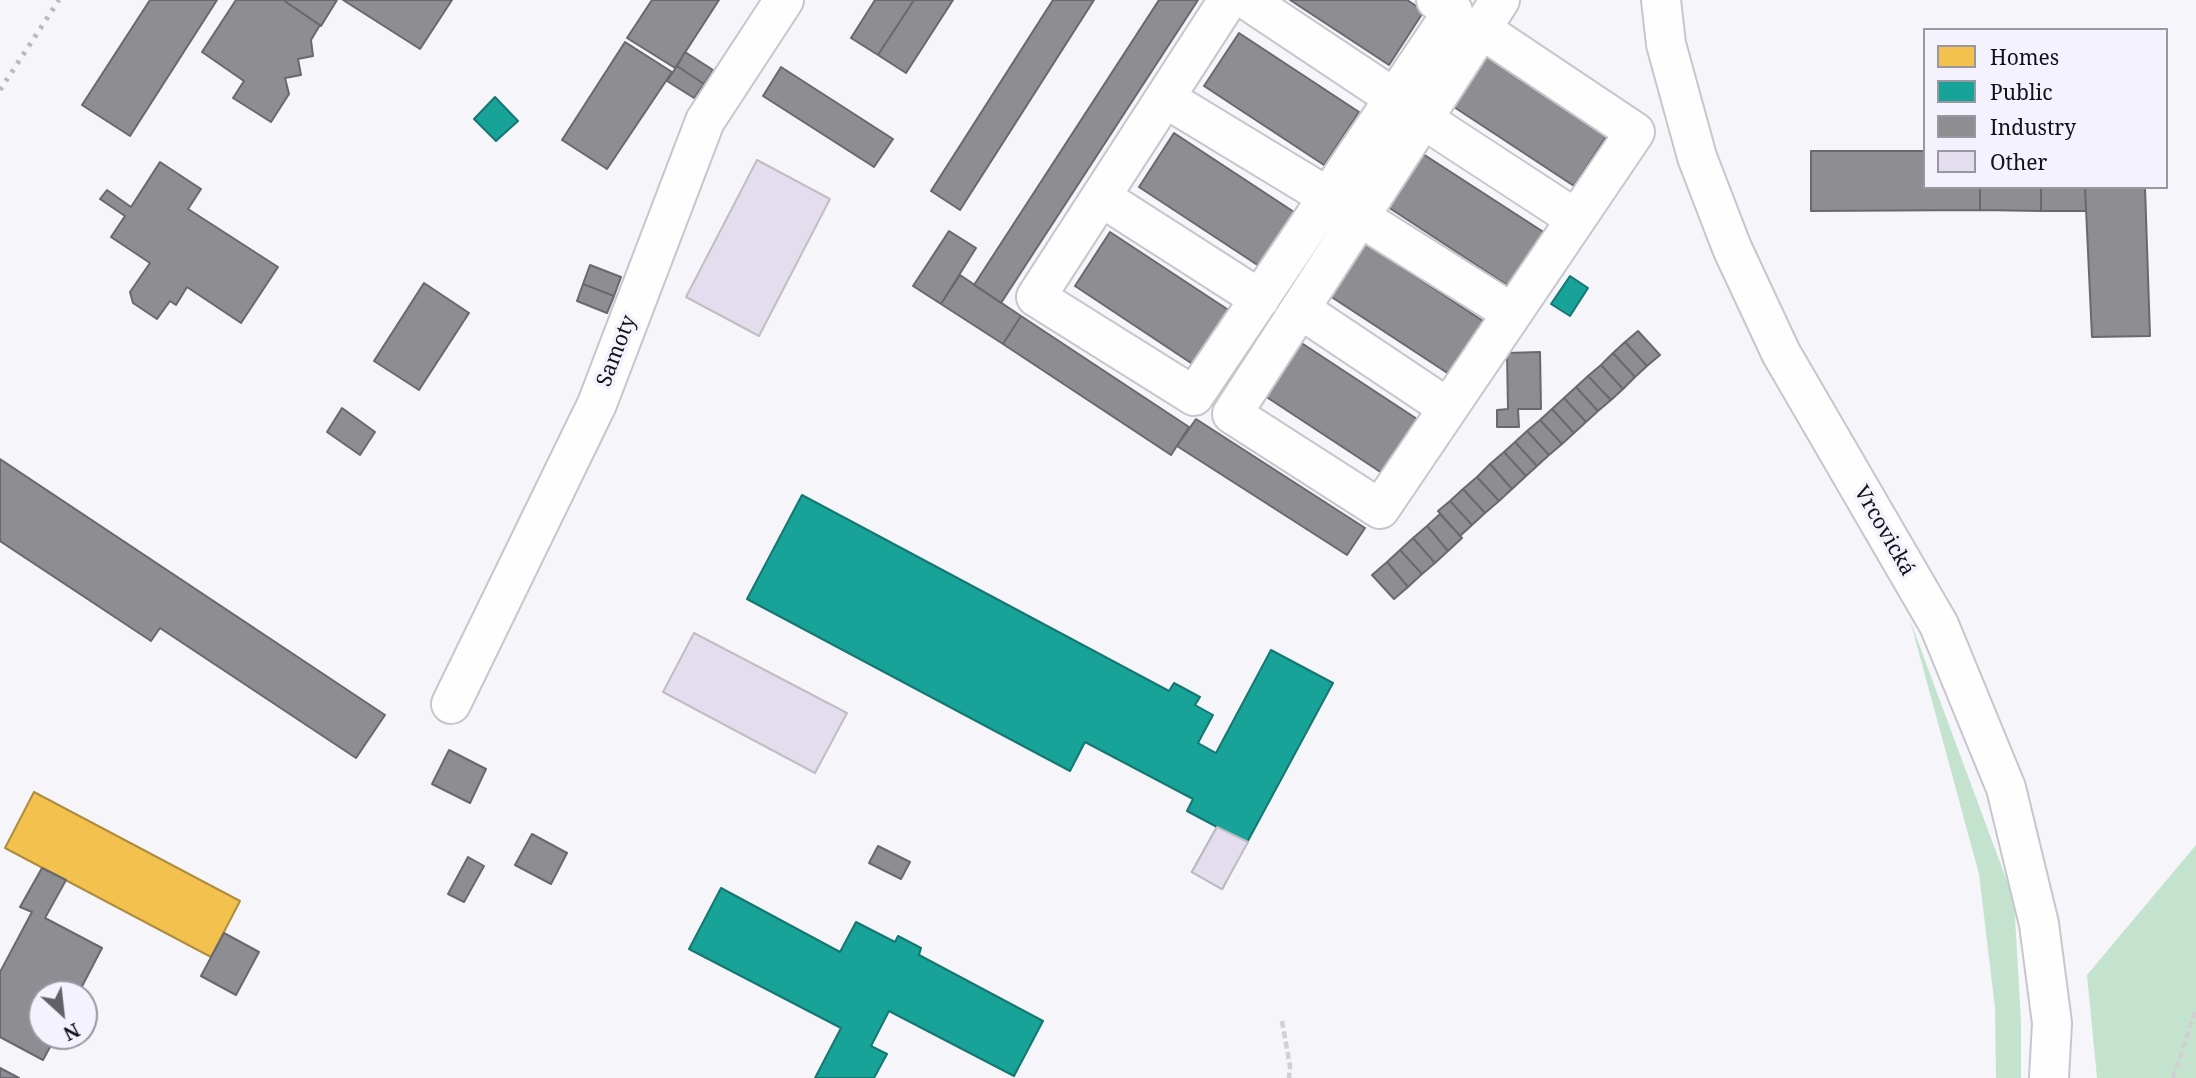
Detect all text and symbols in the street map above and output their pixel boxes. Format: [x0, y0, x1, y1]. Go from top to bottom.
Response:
legend [1923, 28, 2168, 189]
text: Homes [1990, 43, 2059, 71]
text: Public [1990, 78, 2052, 106]
text: Industry [1990, 113, 2076, 141]
text: Other [1990, 148, 2047, 176]
street label: Samoty [592, 312, 642, 390]
street label: Vrcovická [1848, 481, 1920, 581]
north arrow [28, 980, 98, 1050]
text: N [59, 1017, 84, 1047]

